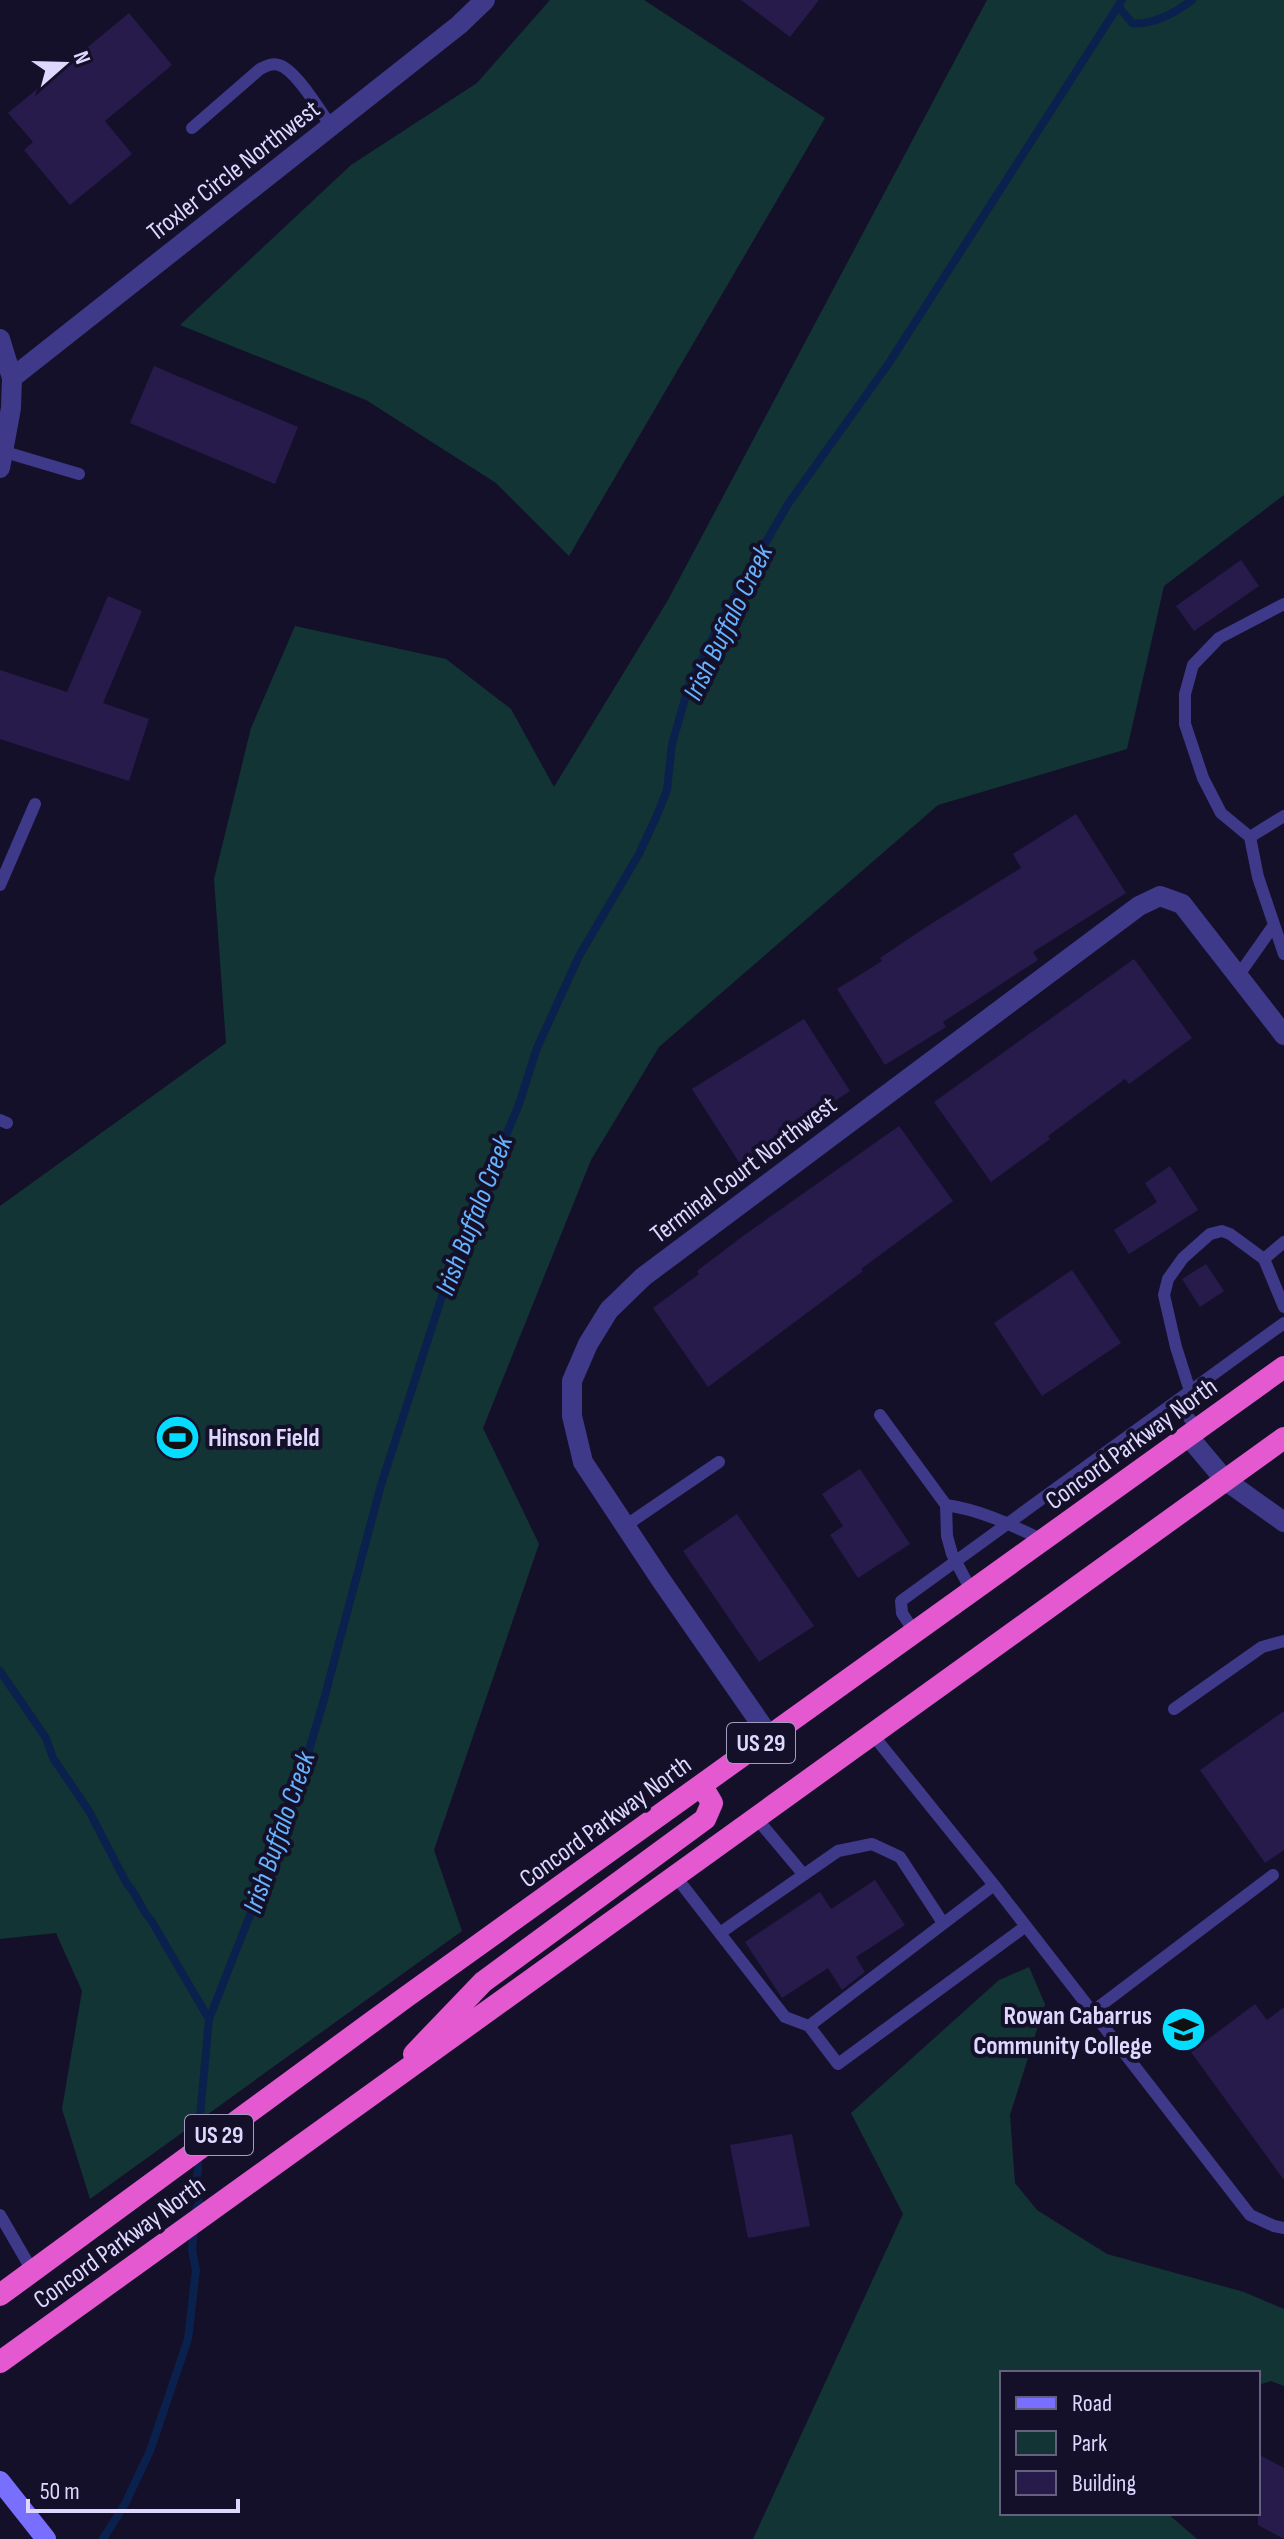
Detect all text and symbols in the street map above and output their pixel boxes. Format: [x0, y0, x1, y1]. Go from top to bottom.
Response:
north arrow [24, 24, 104, 104]
text: N [67, 48, 96, 68]
street label: Troxler Circle Northwest [142, 94, 326, 248]
water label: Irish Buffalo Creek [677, 538, 781, 706]
street label: Terminal Court Northwest [645, 1090, 843, 1250]
water label: Irish Buffalo Creek [429, 1129, 521, 1300]
street label: Concord Parkway North [1040, 1372, 1224, 1517]
sports icon: Hinson Field [153, 1413, 201, 1461]
place label: Hinson Field [208, 1423, 320, 1454]
road number: US 29 [727, 1723, 795, 1763]
water label: Irish Buffalo Creek [236, 1746, 323, 1918]
street label: Concord Parkway North [514, 1750, 698, 1895]
place label: Rowan Cabarrus Community College [973, 2001, 1152, 2062]
school or university icon: Rowan Cabarrus Community College [1159, 2006, 1207, 2054]
road number: US 29 [185, 2115, 253, 2155]
street label: Concord Parkway North [28, 2171, 212, 2316]
legend [1000, 2371, 1260, 2515]
text: Road [1072, 2389, 1112, 2418]
text: Park [1072, 2429, 1107, 2458]
scale bar [28, 2463, 238, 2513]
text: Building [1072, 2469, 1136, 2498]
text: 50 m [40, 2477, 80, 2506]

